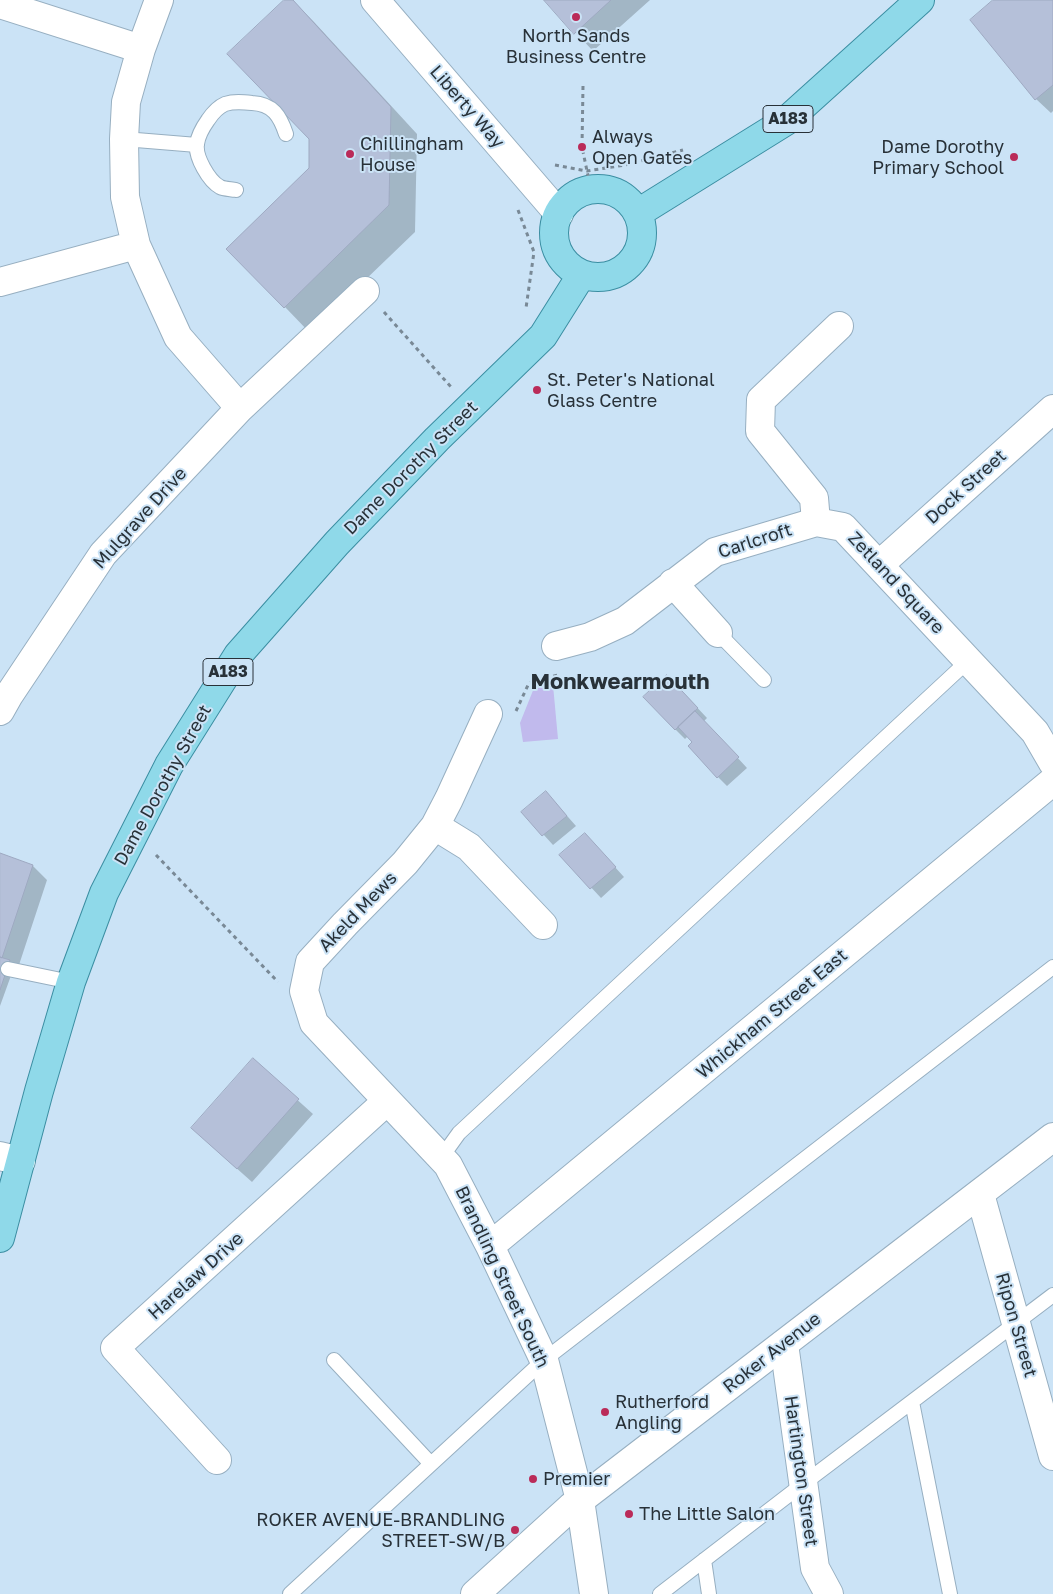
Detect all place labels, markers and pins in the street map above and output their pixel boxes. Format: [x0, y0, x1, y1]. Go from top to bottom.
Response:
marker: North Sands Business Centre [570, 11, 582, 23]
place label: North Sands Business Centre [506, 25, 646, 68]
place label: Always Open Gates [592, 126, 692, 168]
place label: Chillingham House [360, 133, 464, 176]
place label: Dame Dorothy Primary School [872, 136, 1004, 178]
marker: Always Open Gates [576, 141, 588, 153]
marker: Chillingham House [344, 148, 356, 160]
marker: Dame Dorothy Primary School [1008, 151, 1020, 163]
place label: St. Peter's National Glass Centre [547, 369, 715, 412]
marker: St. Peter's National Glass Centre [531, 384, 543, 396]
place label: Rutherford Angling [615, 1391, 709, 1434]
marker: Rutherford Angling [599, 1406, 611, 1418]
place label: Premier [543, 1468, 610, 1490]
marker: Premier [527, 1473, 539, 1485]
place label: The Little Salon [639, 1503, 775, 1525]
marker: The Little Salon [623, 1508, 635, 1520]
place label: ROKER AVENUE-BRANDLING STREET-SW/B [256, 1509, 505, 1552]
marker: ROKER AVENUE-BRANDLING STREET-SW/B [509, 1524, 521, 1536]

